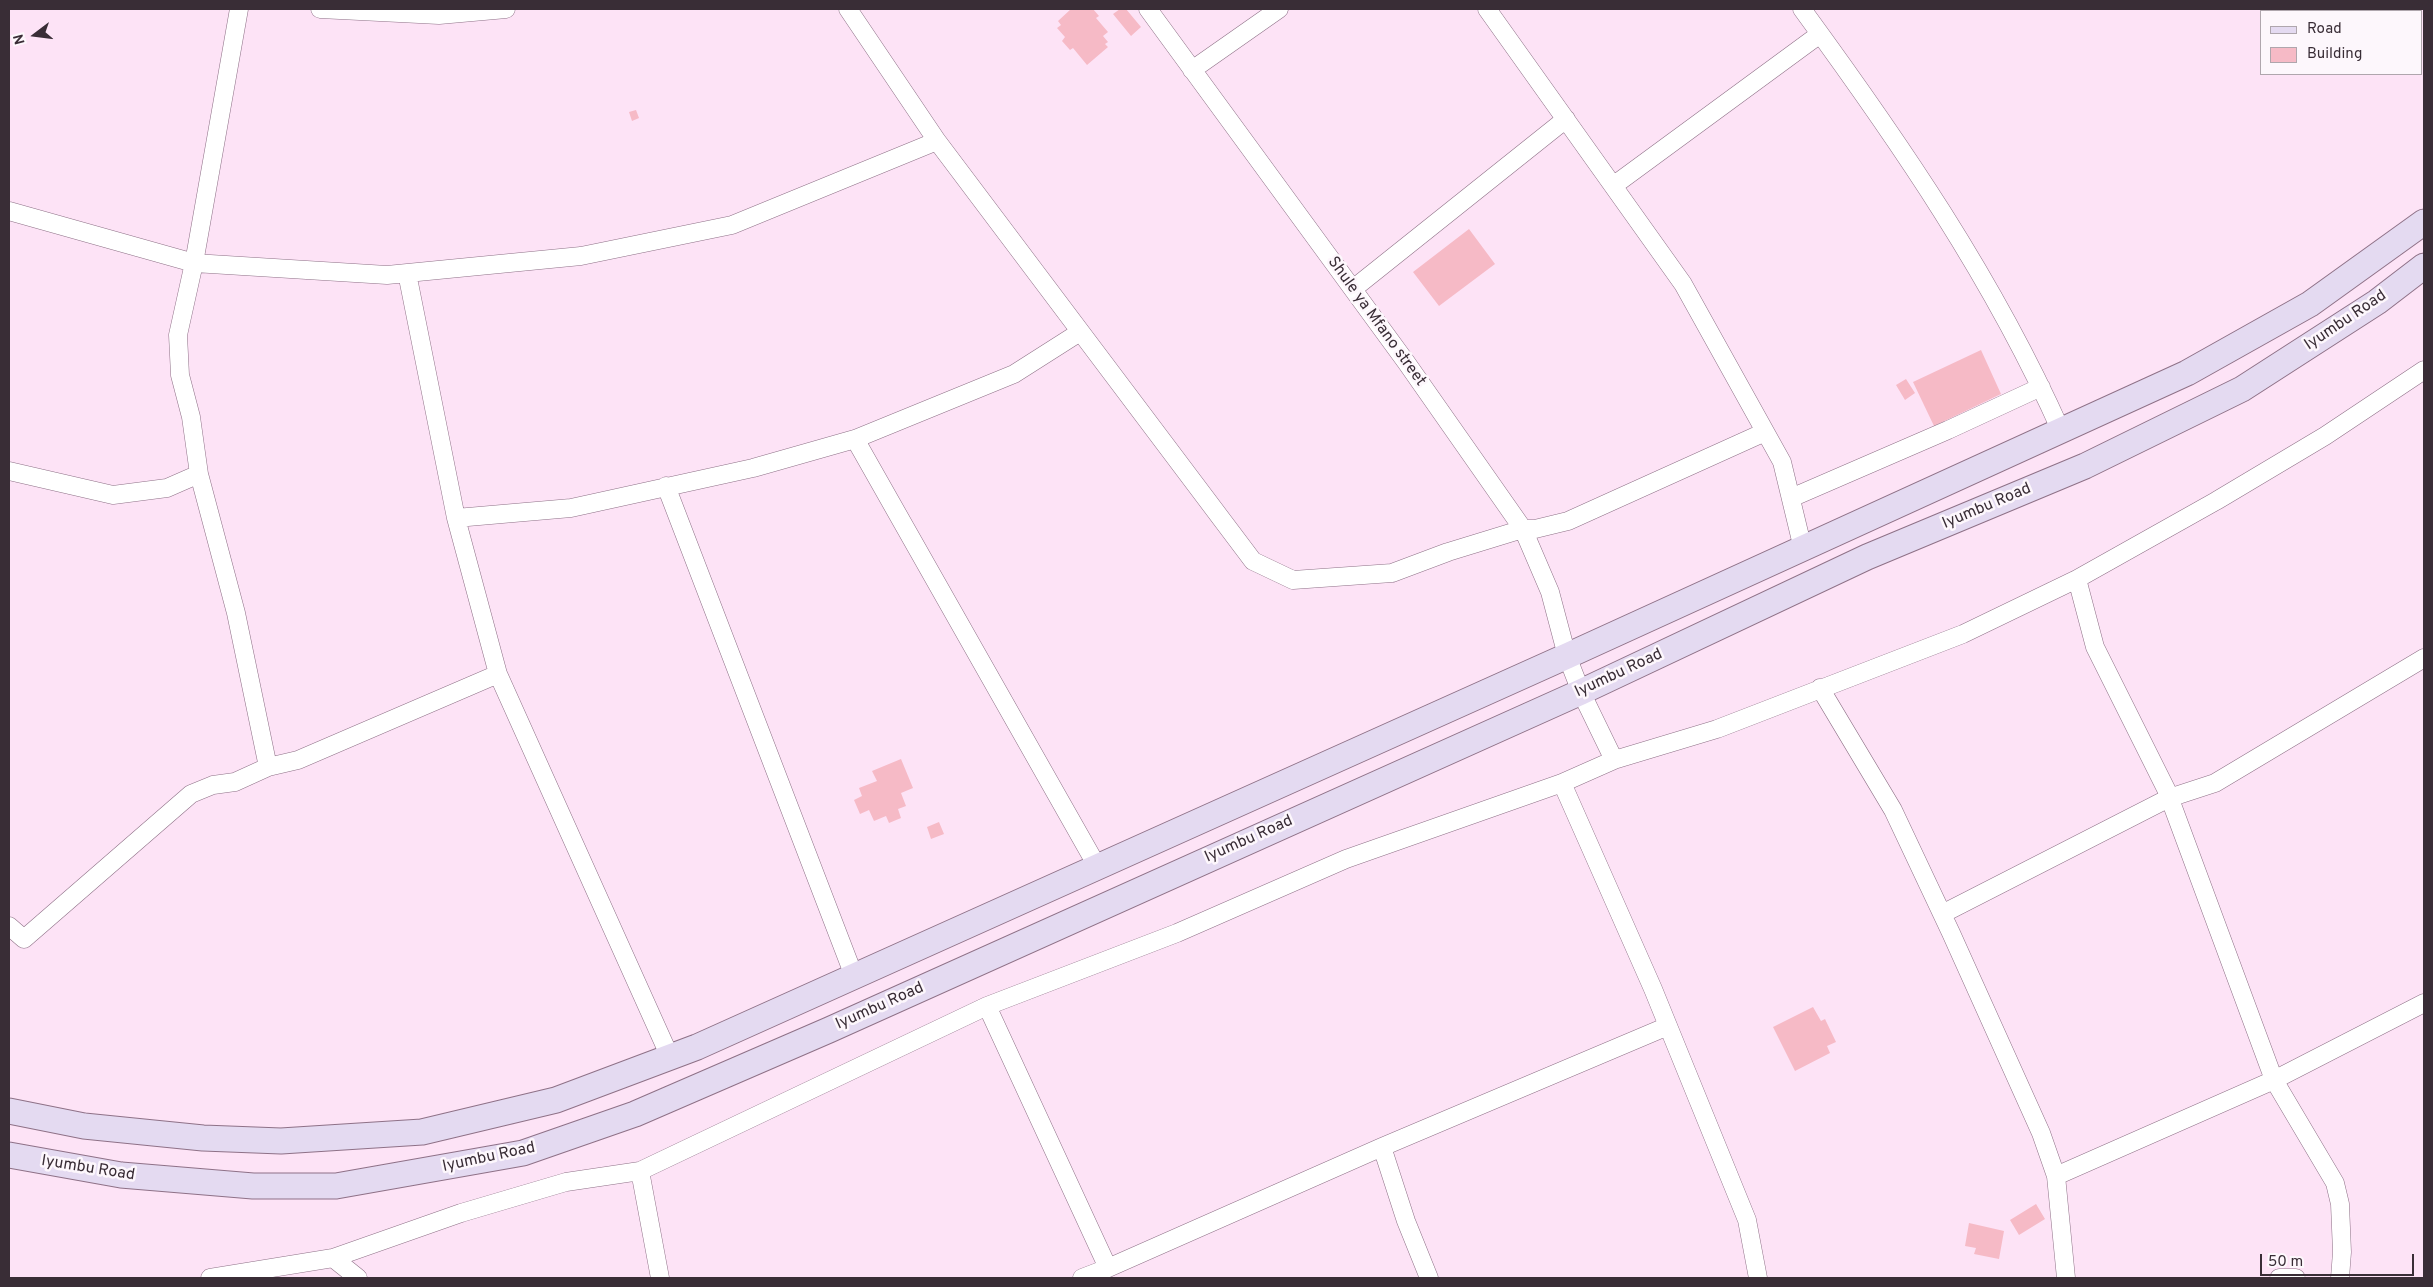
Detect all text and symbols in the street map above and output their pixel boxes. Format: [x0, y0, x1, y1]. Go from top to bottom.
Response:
north arrow [10, 10, 60, 60]
legend [2260, 10, 2423, 75]
text: Road [2307, 20, 2342, 39]
text: N [11, 32, 30, 46]
text: Building [2307, 45, 2362, 64]
street label: Shule ya Mfano street [1323, 254, 1429, 390]
street label: Iyumbu Road [2301, 287, 2391, 355]
street label: Iyumbu Road [1940, 480, 2034, 534]
street label: Iyumbu Road [1572, 645, 1666, 703]
street label: Iyumbu Road [1202, 812, 1296, 868]
street label: Iyumbu Road [833, 979, 927, 1035]
street label: Iyumbu Road [441, 1139, 537, 1177]
street label: Iyumbu Road [40, 1152, 136, 1186]
scale bar [2263, 1244, 2417, 1276]
text: 50 m [2268, 1253, 2303, 1272]

